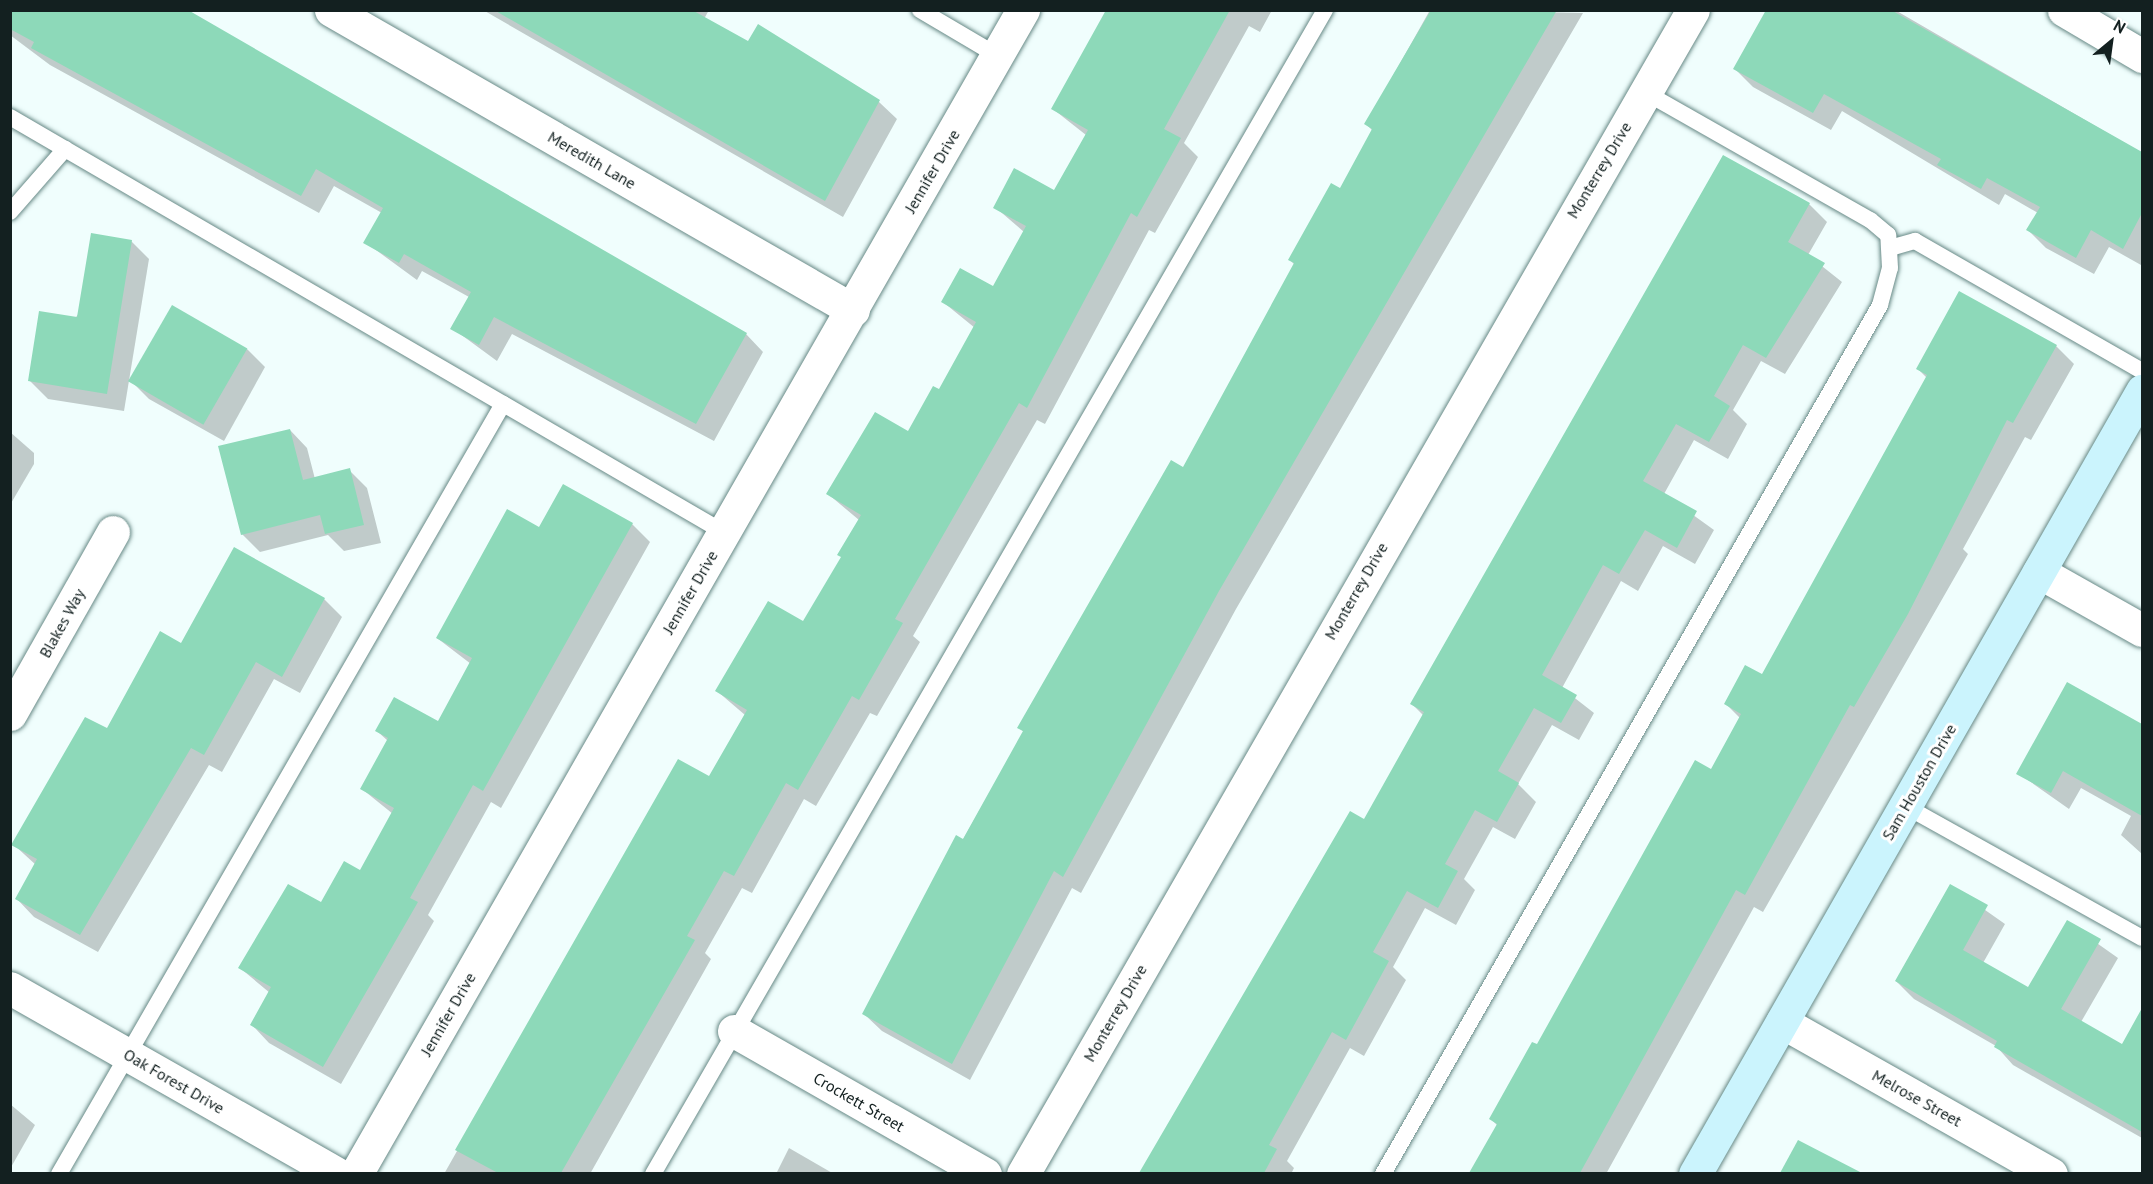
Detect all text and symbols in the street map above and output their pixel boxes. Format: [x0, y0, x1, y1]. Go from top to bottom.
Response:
north arrow [2081, 12, 2141, 72]
text: N [2110, 15, 2129, 38]
street label: Monterrey Drive [1563, 118, 1635, 222]
street label: Jennifer Drive [900, 126, 964, 216]
street label: Meredith Lane [545, 127, 639, 193]
street label: Monterrey Drive [1320, 539, 1392, 643]
street label: Jennifer Drive [658, 547, 722, 637]
street label: Blakes Way [35, 585, 89, 661]
street label: Sam Houston Drive [1878, 720, 1960, 844]
street label: Monterrey Drive [1079, 961, 1151, 1065]
street label: Jennifer Drive [416, 969, 480, 1059]
street label: Oak Forest Drive [120, 1044, 228, 1118]
street label: Melrose Street [1869, 1065, 1965, 1131]
street label: Crockett Street [810, 1068, 908, 1136]

